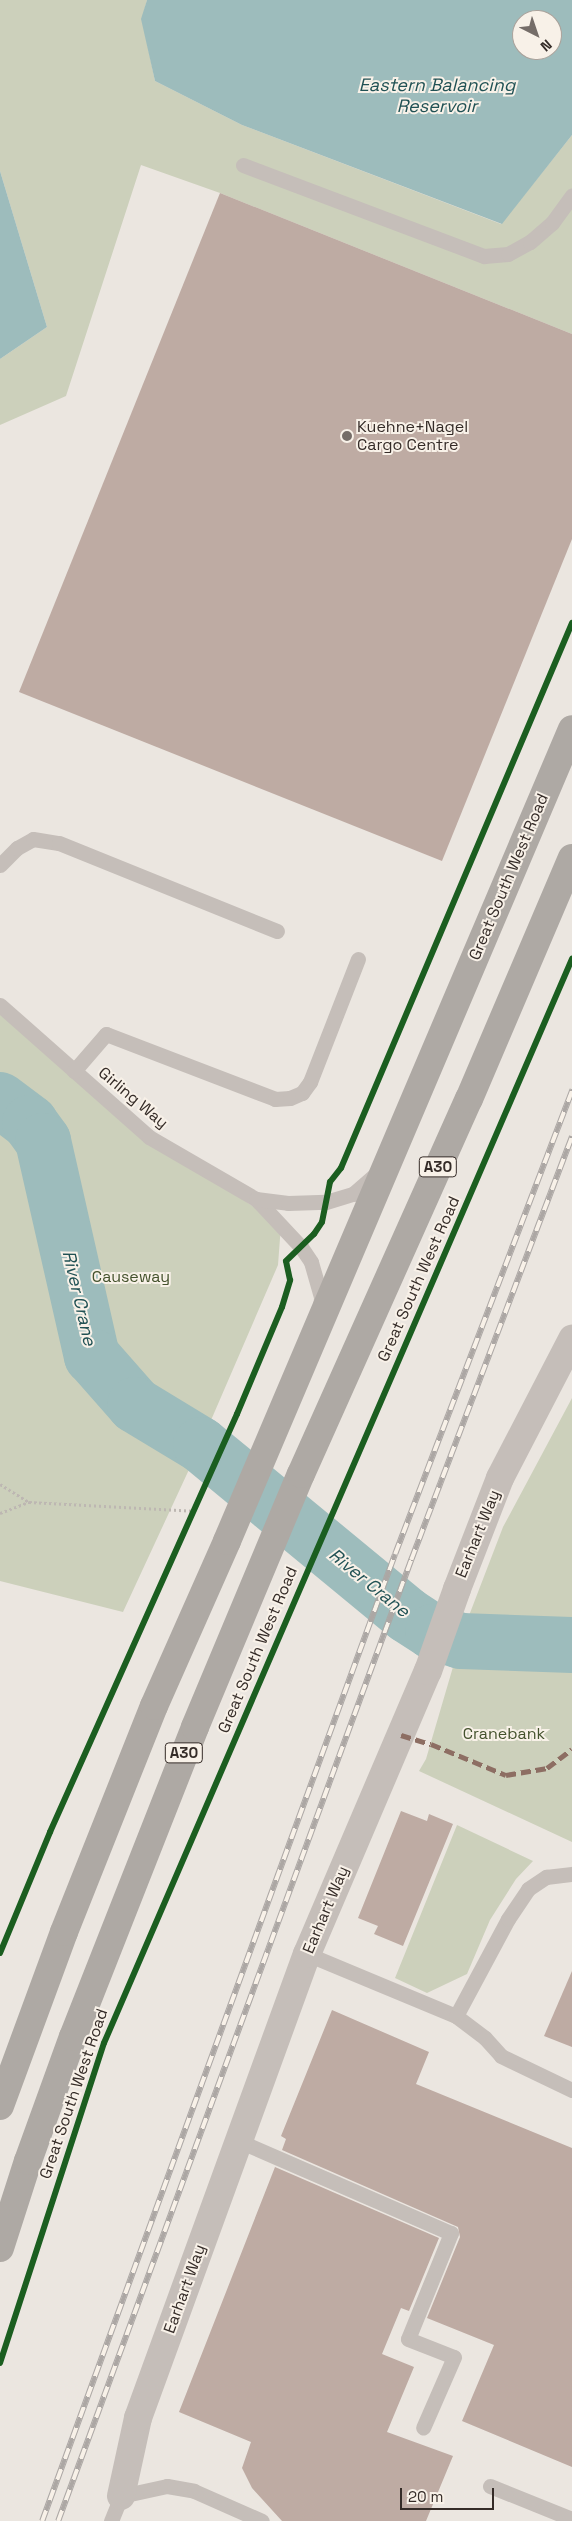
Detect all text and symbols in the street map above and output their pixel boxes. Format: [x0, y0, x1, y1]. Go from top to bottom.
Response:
north arrow [512, 10, 562, 60]
text: N [537, 36, 556, 55]
water label: Eastern Balancing Reservoir [359, 75, 515, 118]
place label: Kuehne+Nagel Cargo Centre [357, 417, 468, 455]
marker: Kuehne+Nagel Cargo Centre [341, 430, 353, 442]
street label: Great South West Road [465, 791, 553, 963]
street label: Girling Way [94, 1063, 172, 1133]
road number: A30 [418, 1154, 458, 1180]
street label: Great South West Road [374, 1193, 464, 1365]
water label: River Crane [58, 1248, 100, 1348]
park label: Causeway [92, 1267, 170, 1287]
street label: Earhart Way [452, 1487, 504, 1581]
water label: River Crane [324, 1544, 414, 1622]
street label: Great South West Road [214, 1564, 302, 1736]
park label: Cranebank [463, 1724, 545, 1744]
road number: A30 [164, 1740, 204, 1766]
street label: Earhart Way [299, 1863, 353, 1957]
street label: Great South West Road [36, 2006, 112, 2182]
street label: Earhart Way [160, 2242, 210, 2336]
scale bar [402, 2478, 496, 2510]
text: 20 m [408, 2487, 443, 2506]

